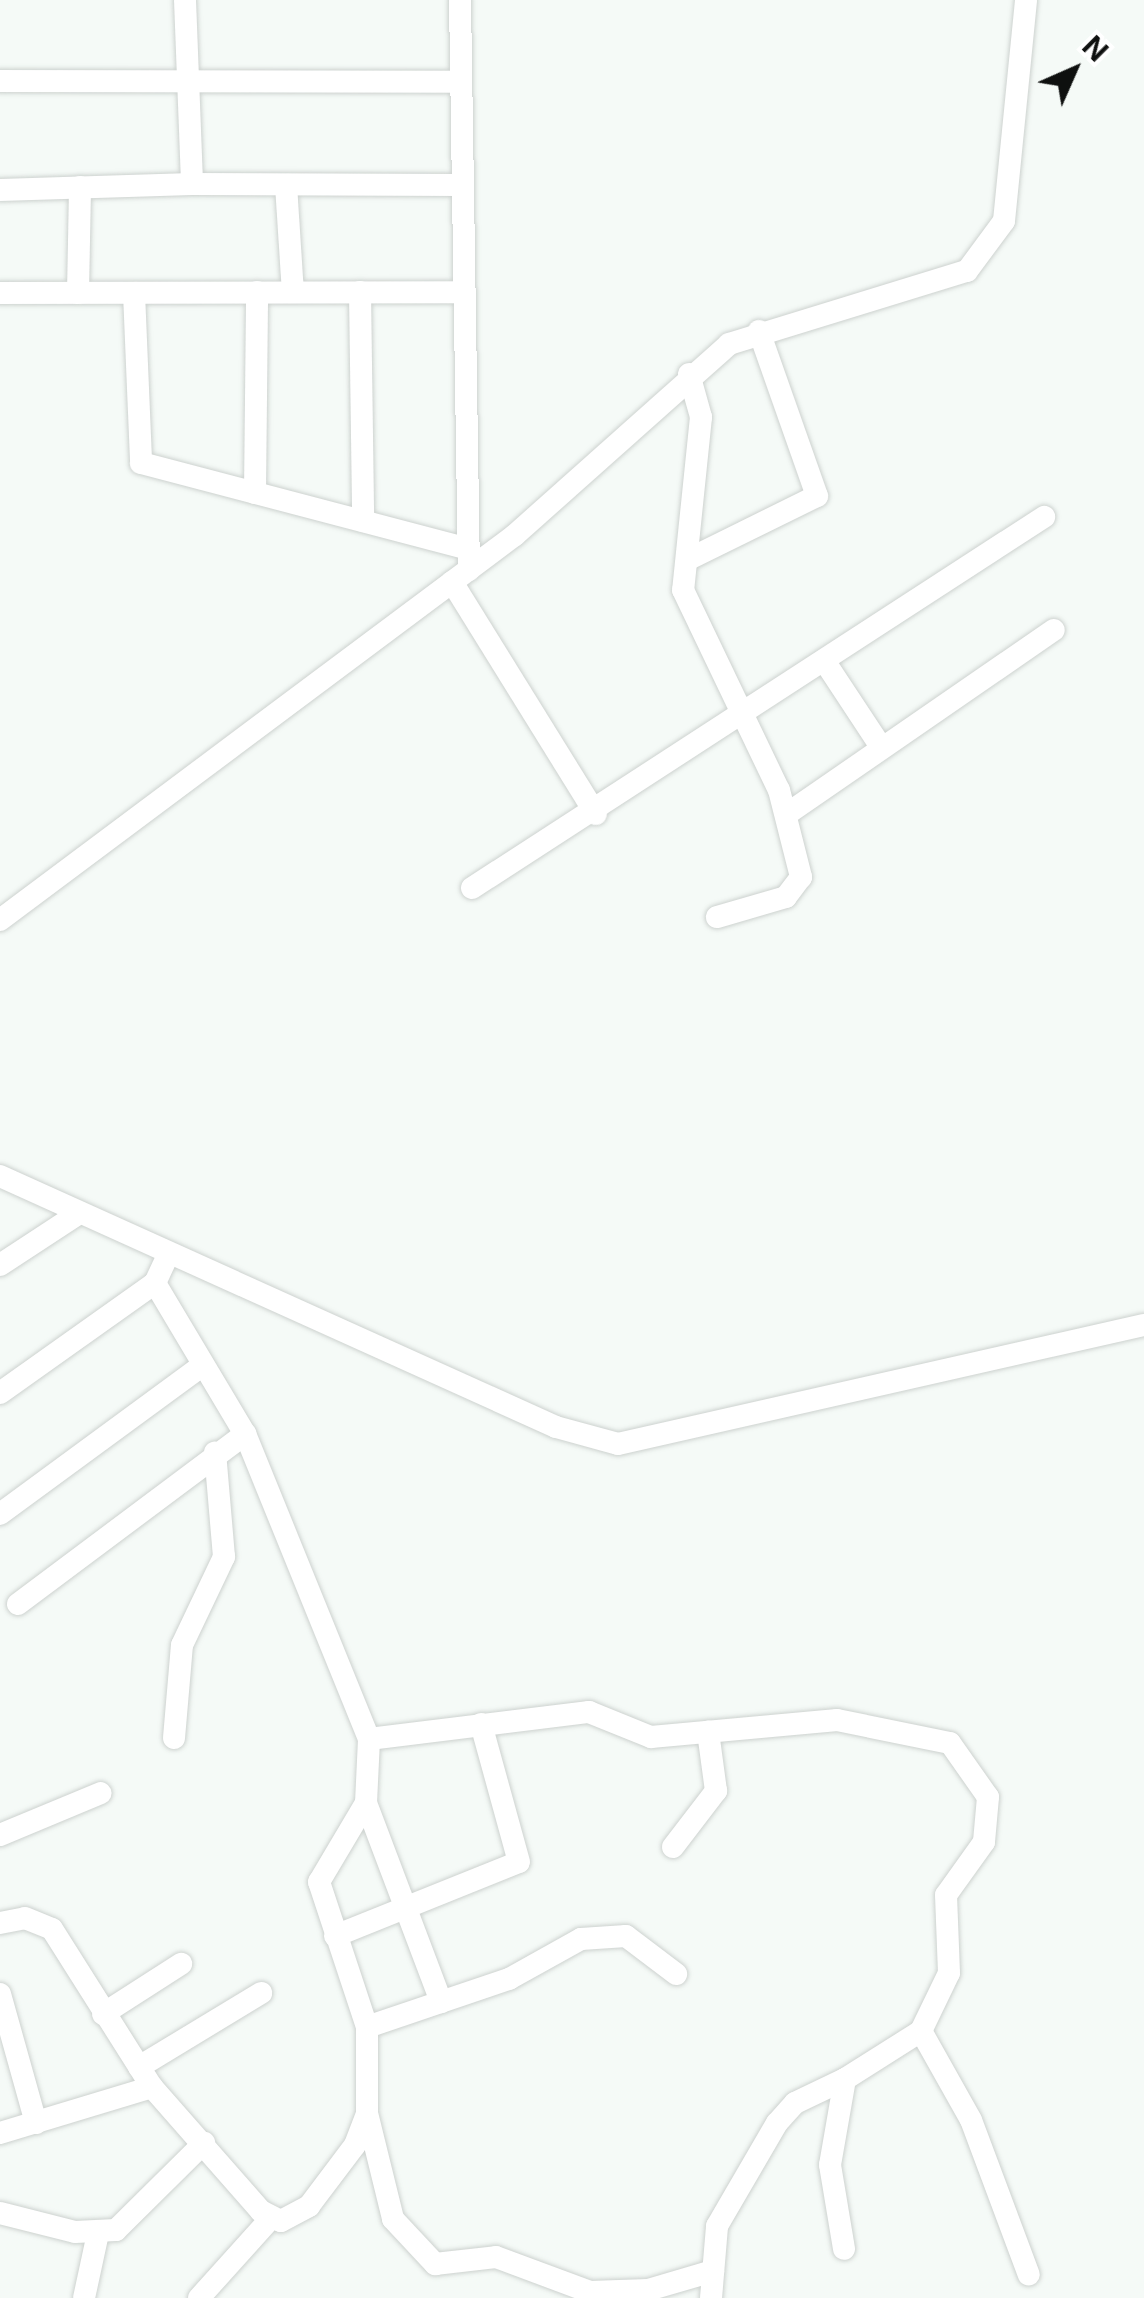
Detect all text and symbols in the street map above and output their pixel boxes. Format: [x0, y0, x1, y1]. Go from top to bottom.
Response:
north arrow [1024, 20, 1124, 120]
text: N [1076, 29, 1115, 68]

